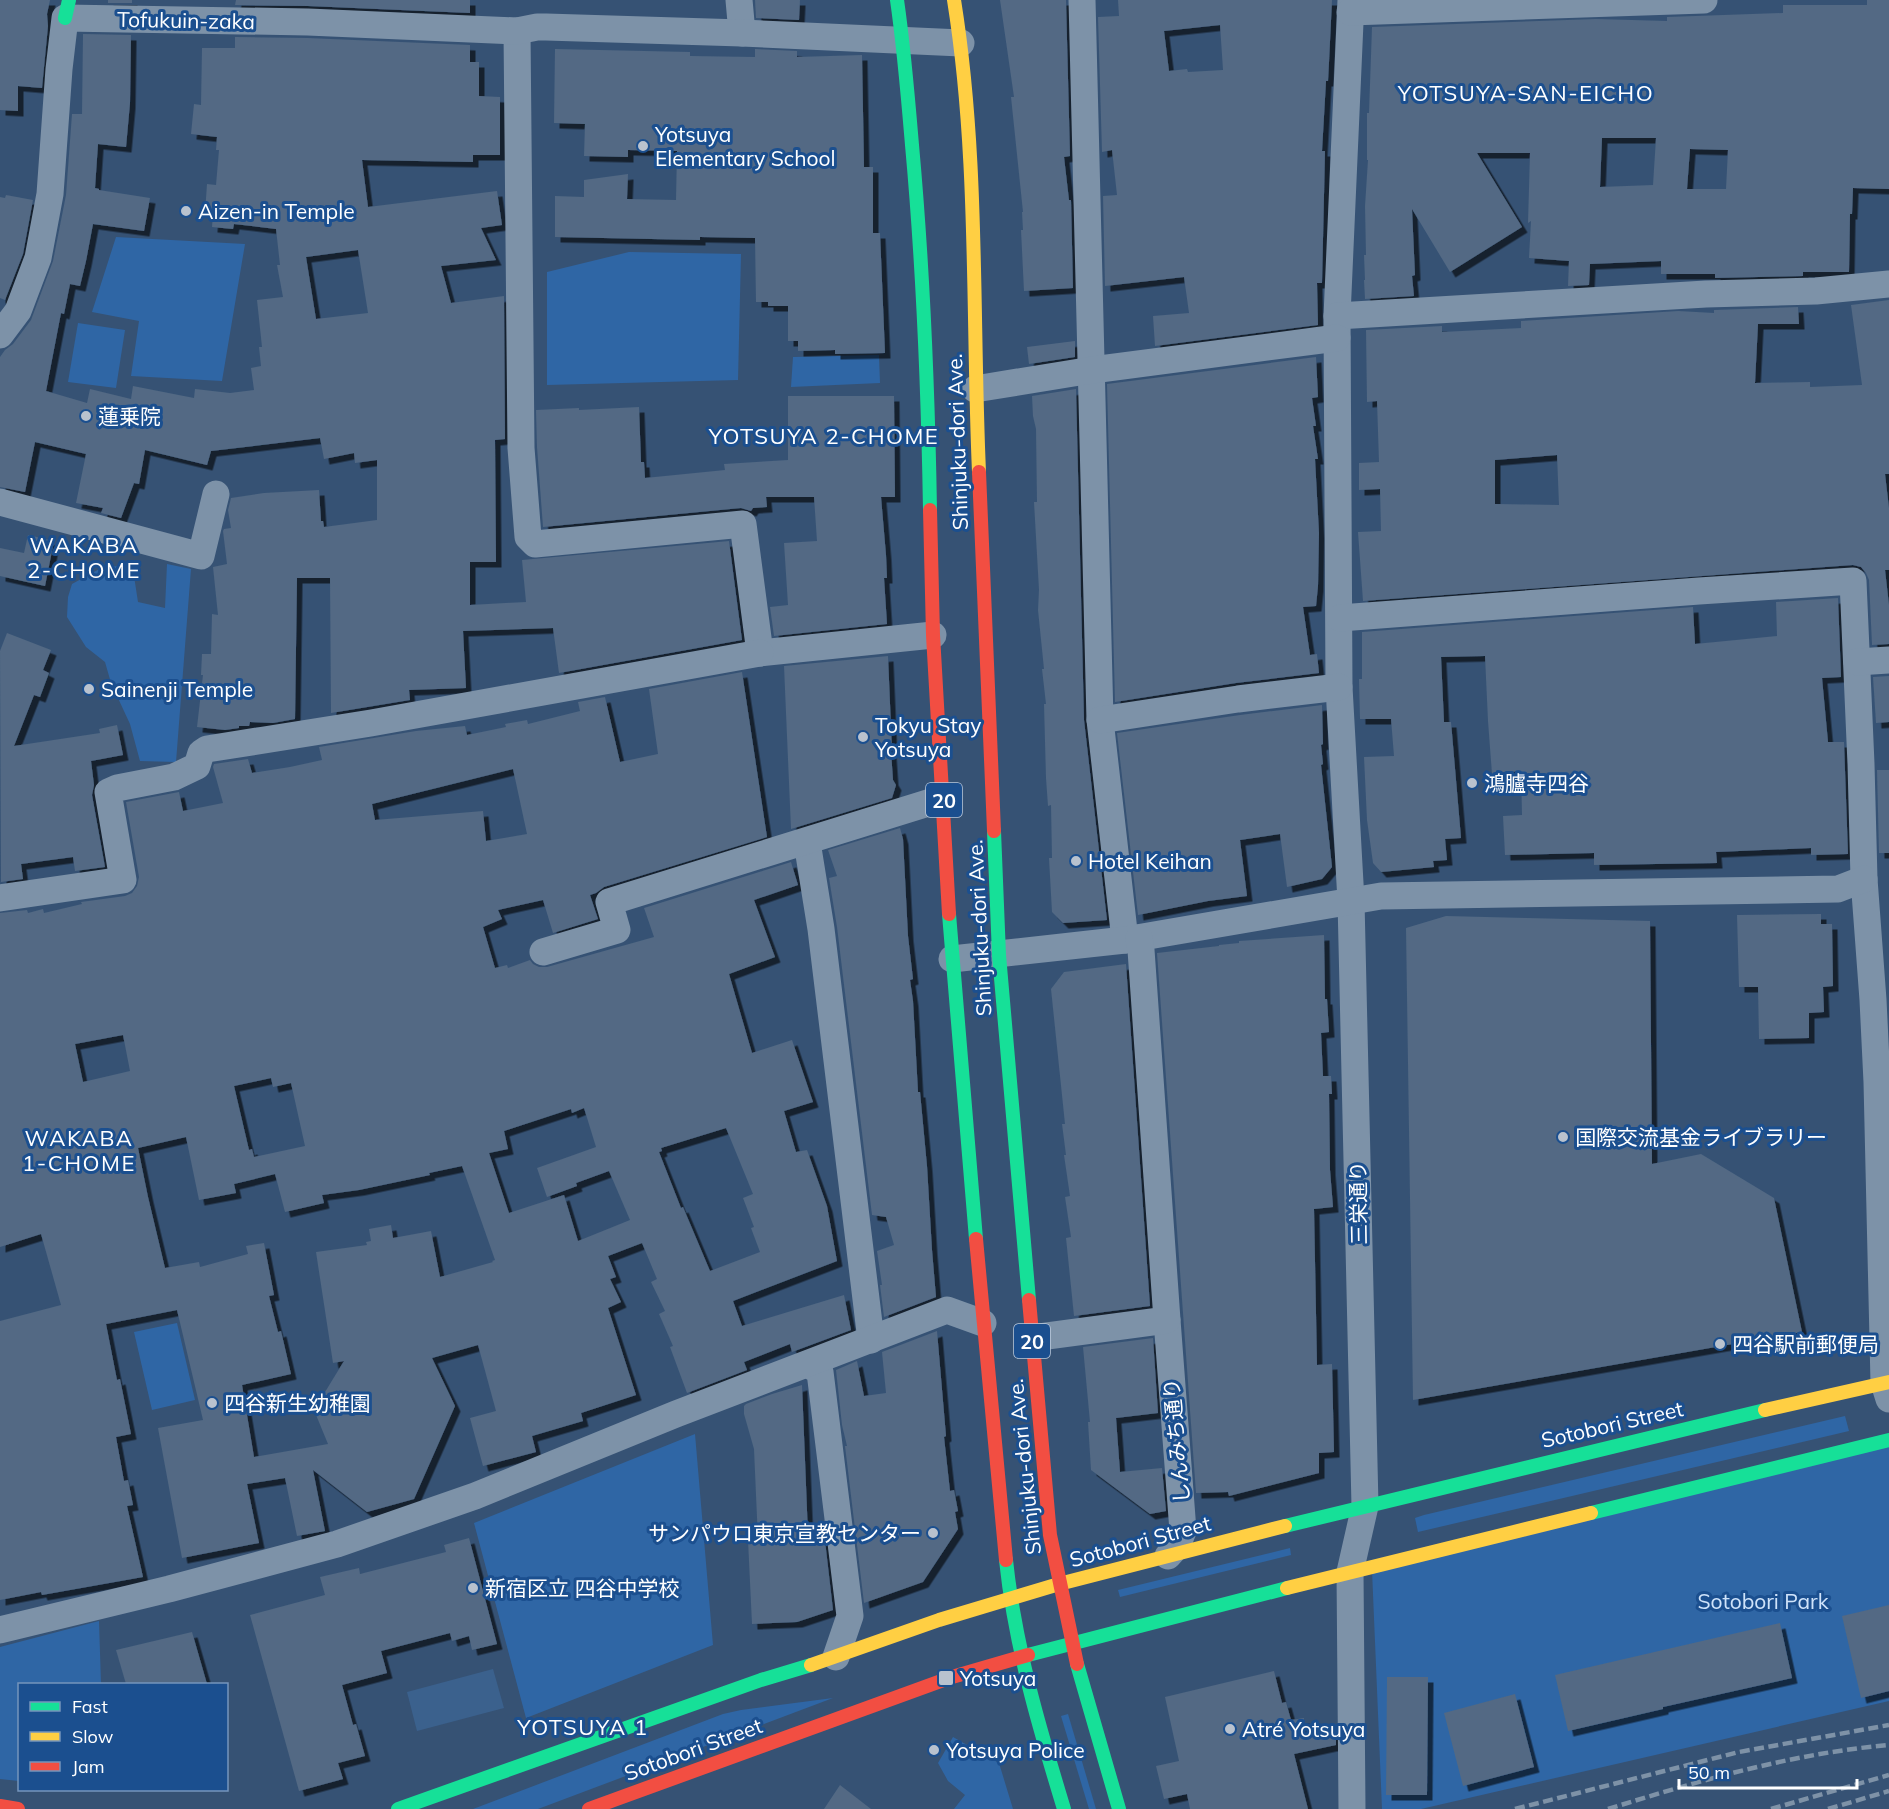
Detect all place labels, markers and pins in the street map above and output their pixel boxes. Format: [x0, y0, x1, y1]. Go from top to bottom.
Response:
place label: Yotsuya Elementary School [654, 121, 836, 171]
marker: Yotsuya Elementary School [636, 139, 650, 153]
place label: Aizen-in Temple [198, 198, 355, 224]
marker: Aizen-in Temple [179, 204, 193, 218]
place label: 蓮乗院 [98, 403, 161, 429]
marker: 蓮乗院 [79, 409, 93, 423]
place label: Sainenji Temple [101, 676, 253, 702]
marker: Sainenji Temple [82, 682, 96, 696]
place label: Tokyu Stay Yotsuya [874, 712, 981, 762]
marker: Tokyu Stay Yotsuya [856, 730, 870, 744]
place label: 鴻臚寺四谷 [1484, 770, 1589, 796]
marker: 鴻臚寺四谷 [1465, 776, 1479, 790]
place label: Hotel Keihan [1088, 848, 1212, 874]
marker: Hotel Keihan [1069, 854, 1083, 868]
place label: 国際交流基金ライブラリー [1575, 1124, 1827, 1150]
marker: 国際交流基金ライブラリー [1556, 1130, 1570, 1144]
place label: 四谷駅前郵便局 [1732, 1331, 1879, 1357]
marker: 四谷駅前郵便局 [1713, 1337, 1727, 1351]
place label: 四谷新生幼稚園 [224, 1390, 371, 1416]
marker: 四谷新生幼稚園 [205, 1396, 219, 1410]
place label: サンパウロ東京宣教センター [648, 1520, 921, 1546]
marker: サンパウロ東京宣教センター [926, 1526, 940, 1540]
place label: 新宿区立 四谷中学校 [485, 1575, 679, 1601]
marker: 新宿区立 四谷中学校 [466, 1581, 480, 1595]
place label: Yotsuya [959, 1665, 1036, 1691]
marker: Yotsuya [937, 1669, 955, 1687]
place label: Atré Yotsuya [1242, 1716, 1365, 1742]
marker: Atré Yotsuya [1223, 1722, 1237, 1736]
place label: Yotsuya Police [945, 1737, 1085, 1763]
marker: Yotsuya Police [927, 1743, 941, 1757]

